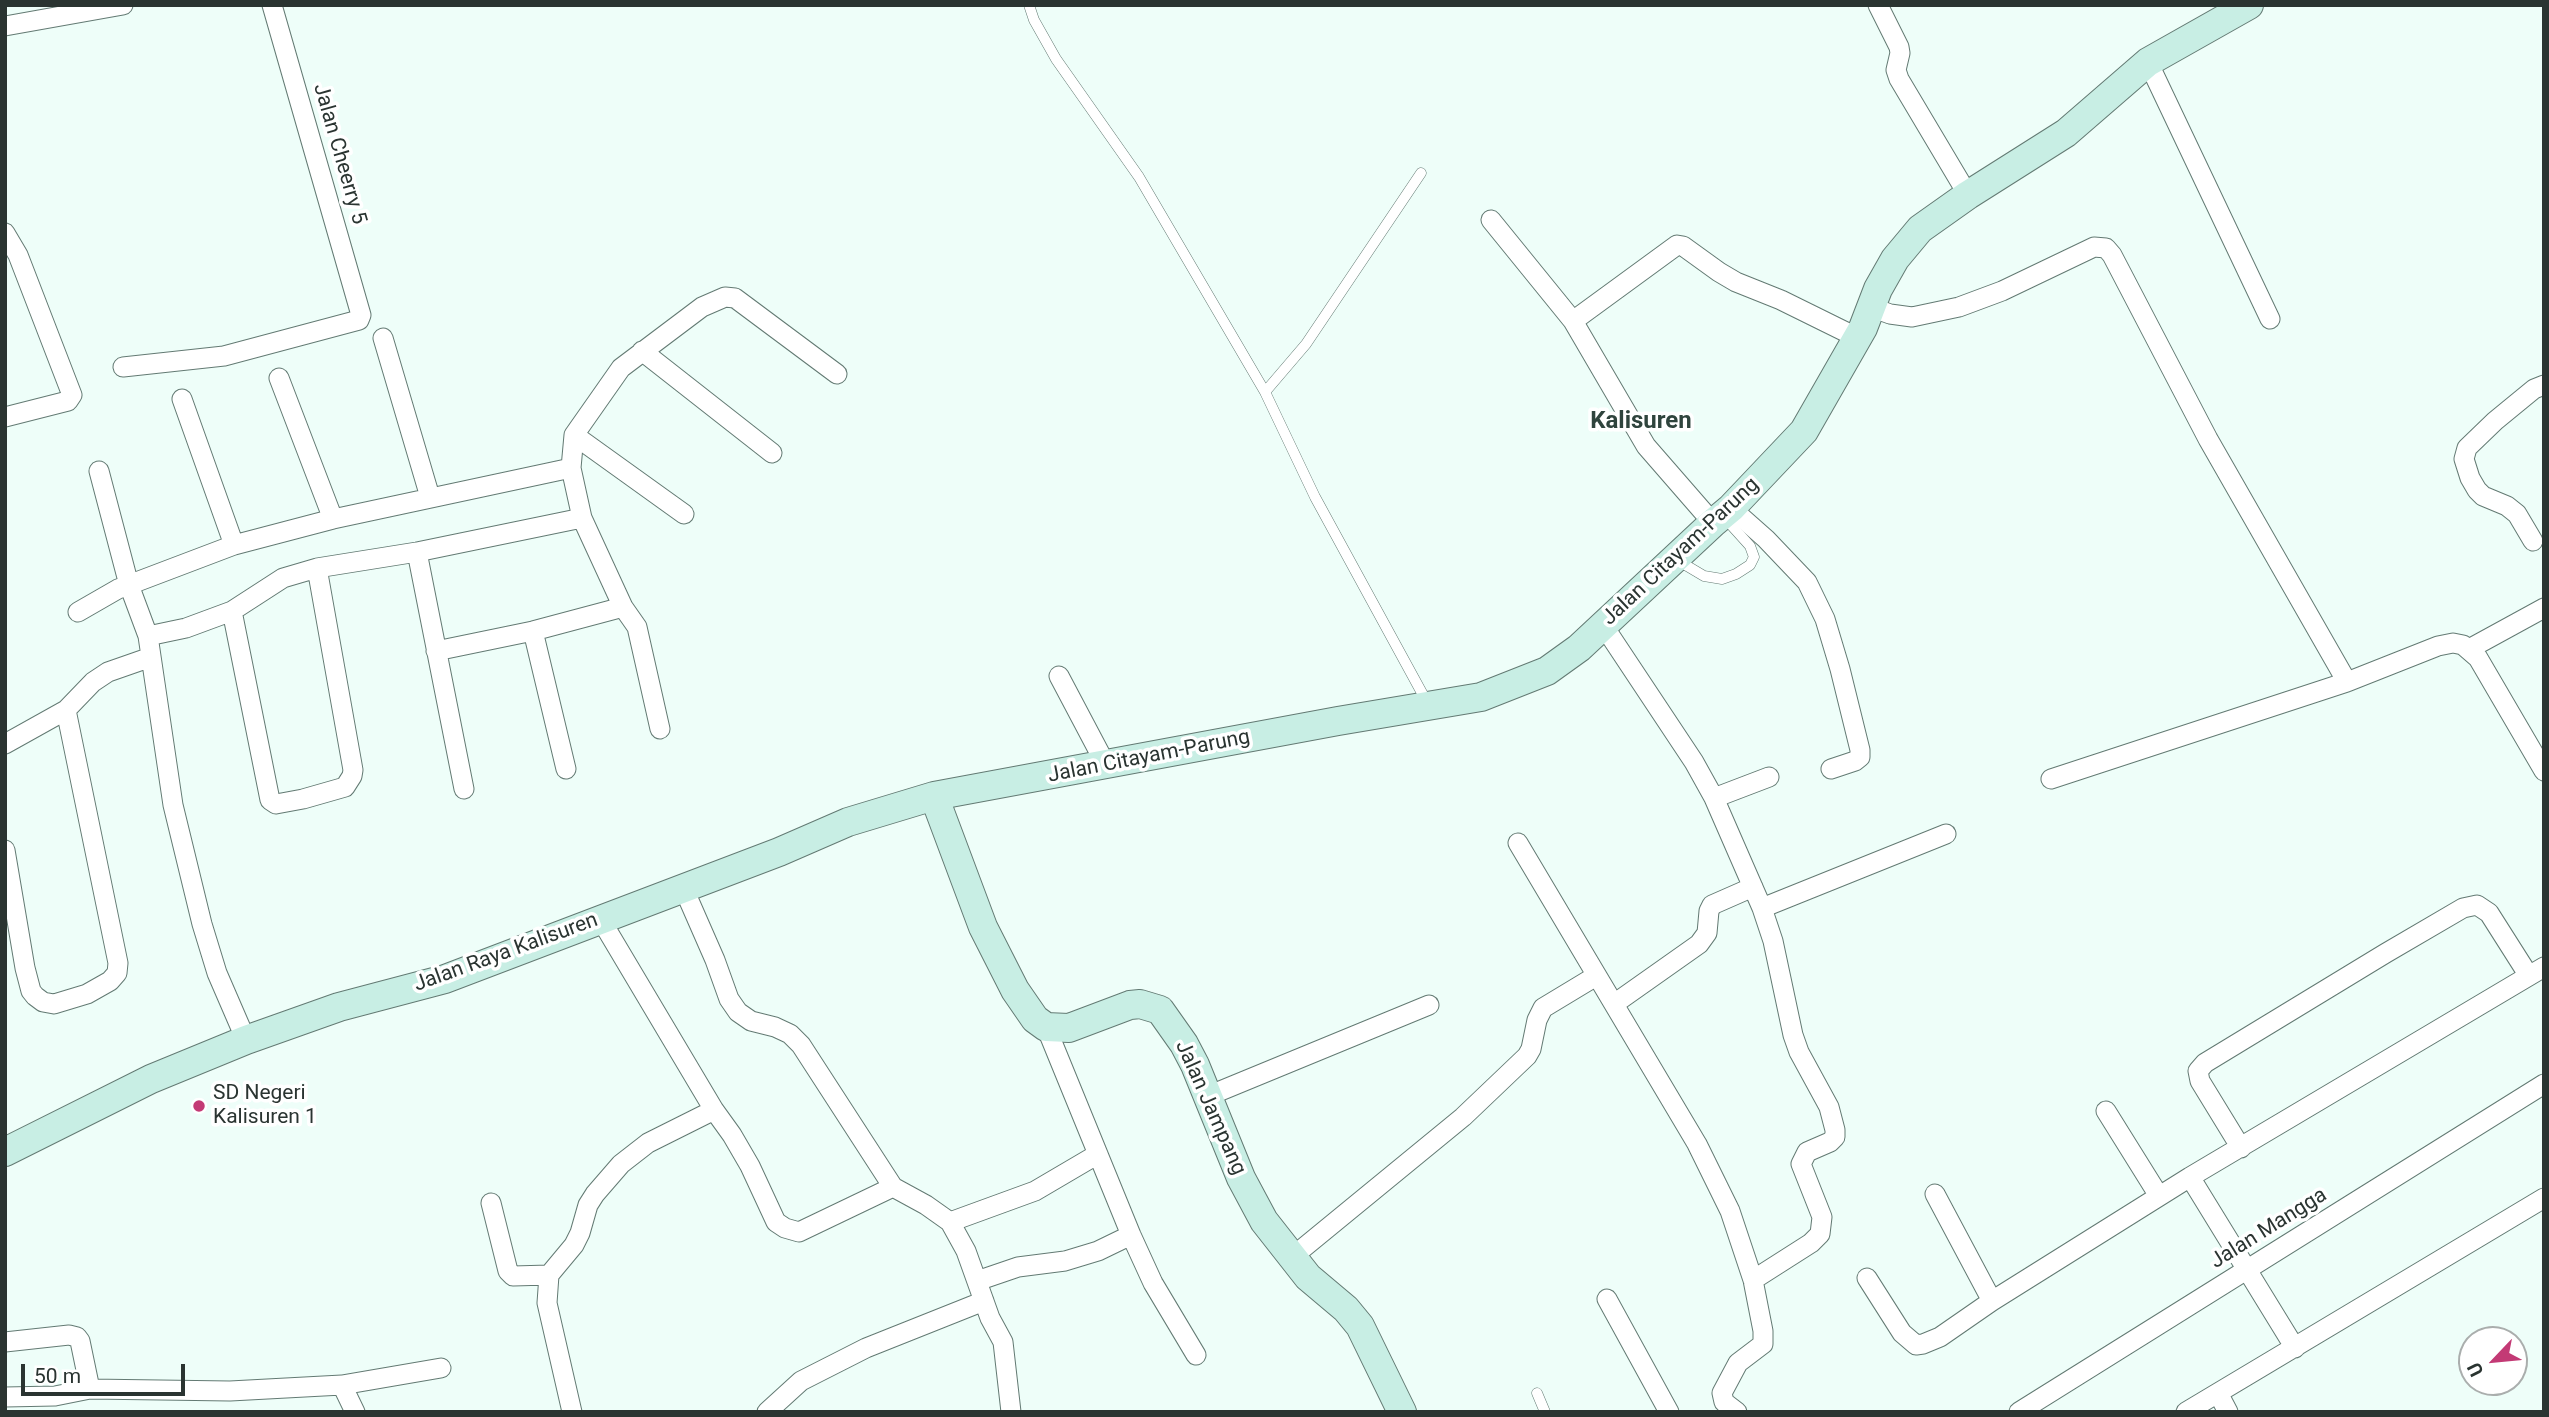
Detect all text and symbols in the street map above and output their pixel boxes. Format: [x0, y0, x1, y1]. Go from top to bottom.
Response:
street label: Jalan Cheerry 5 [307, 81, 371, 227]
district label: Kalisuren [1590, 408, 1692, 436]
street label: Jalan Citayam-Parung [1597, 473, 1765, 631]
street label: Jalan Citayam-Parung [1046, 725, 1252, 789]
street label: Jalan Raya Kalisuren [411, 908, 601, 998]
street label: Jalan Jampang [1169, 1037, 1251, 1179]
place label: SD Negeri Kalisuren 1 [213, 1081, 317, 1131]
marker: SD Negeri Kalisuren 1 [191, 1098, 207, 1114]
street label: Jalan Mangga [2206, 1183, 2332, 1275]
north arrow [2458, 1326, 2528, 1396]
scale bar [24, 1350, 189, 1394]
text: U [2462, 1359, 2489, 1380]
text: 50 m [34, 1364, 81, 1388]

